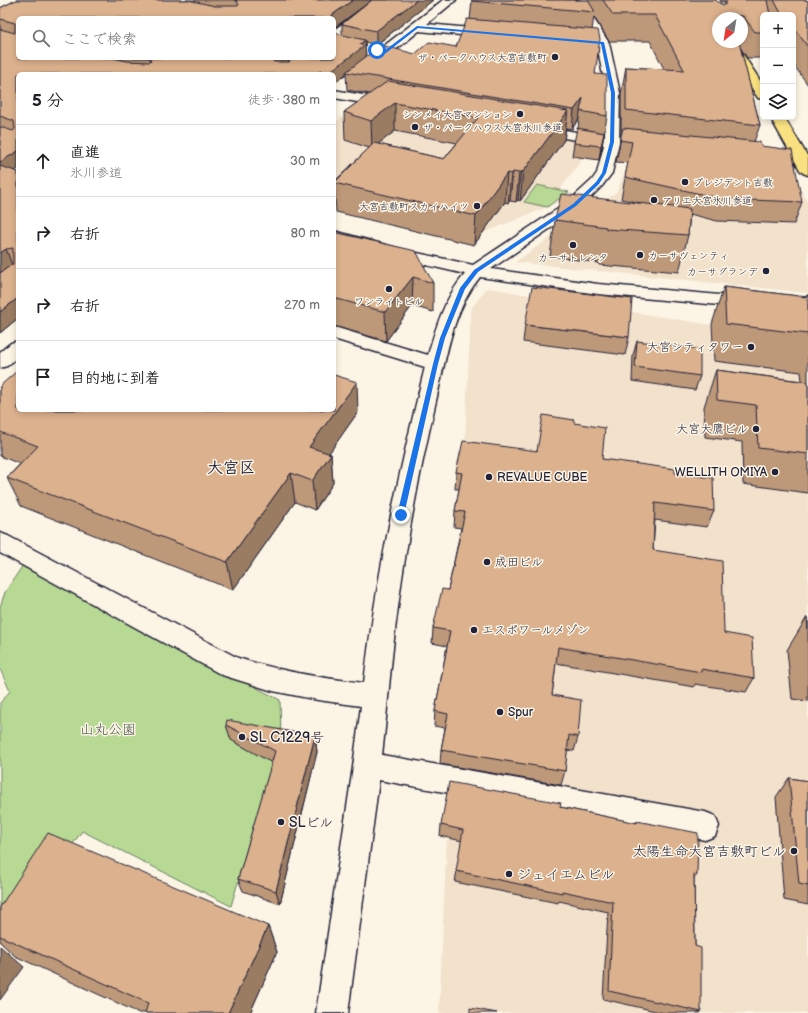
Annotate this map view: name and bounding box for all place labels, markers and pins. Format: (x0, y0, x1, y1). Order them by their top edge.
place label: ザ・パークハウス大宮吉敷町 (418, 52, 547, 64)
marker: ザ・パークハウス大宮吉敷町 (550, 52, 560, 62)
place label: シンメイ大宮マンション (402, 109, 512, 121)
marker: シンメイ大宮マンション (515, 109, 525, 119)
marker: ザ・パークハウス大宮氷川参道 (410, 122, 420, 132)
place label: ザ・パークハウス大宮氷川参道 (423, 122, 562, 134)
marker: プレジデント吉敷 (680, 177, 690, 187)
place label: プレジデント吉敷 (693, 177, 773, 189)
marker: アリエ大宮氷川参道 (649, 195, 659, 205)
place label: アリエ大宮氷川参道 (662, 195, 752, 207)
place label: 大宮吉敷町スカイハイツ (359, 201, 469, 213)
marker: 大宮吉敷町スカイハイツ (472, 201, 482, 211)
marker: カーサトレンタ (568, 240, 578, 250)
marker: カーサヴェンティ (635, 250, 645, 260)
place label: カーサヴェンティ (648, 250, 729, 262)
place label: カーサトレンタ (538, 252, 608, 264)
place label: カーサグランデ (687, 266, 758, 278)
marker: カーサグランデ (761, 266, 771, 276)
marker: ワンライトビル (384, 284, 394, 294)
place label: ワンライトビル (354, 296, 424, 308)
place label: 大宮シティタワー (647, 340, 743, 355)
marker: 大宮シティタワー (746, 342, 756, 352)
place label: 大宮大鷹ビル (676, 422, 748, 437)
marker: 大宮大鷹ビル (751, 424, 761, 434)
place label: WELLITH OMIYA (675, 465, 768, 480)
marker: WELLITH OMIYA (770, 467, 780, 477)
place label: REVALUE CUBE (497, 470, 588, 485)
marker: REVALUE CUBE (484, 472, 494, 482)
place label: 成田ビル (495, 555, 543, 570)
marker: 成田ビル (482, 557, 492, 567)
place label: エスポワールメゾン (482, 623, 589, 638)
marker: エスポワールメゾン (469, 625, 479, 635)
place label: Spur (508, 705, 534, 720)
marker: Spur (495, 707, 505, 717)
place label: SL C1229号 (250, 729, 324, 746)
marker: SL C1229号 (237, 732, 247, 742)
place label: SLビル (289, 814, 333, 831)
marker: SLビル (276, 817, 286, 827)
place label: 太陽生命大宮吉敷町ビル (632, 843, 786, 860)
marker: 太陽生命大宮吉敷町ビル (789, 846, 799, 856)
place label: ジェイエムビル (517, 866, 615, 883)
marker: ジェイエムビル (504, 869, 514, 879)

